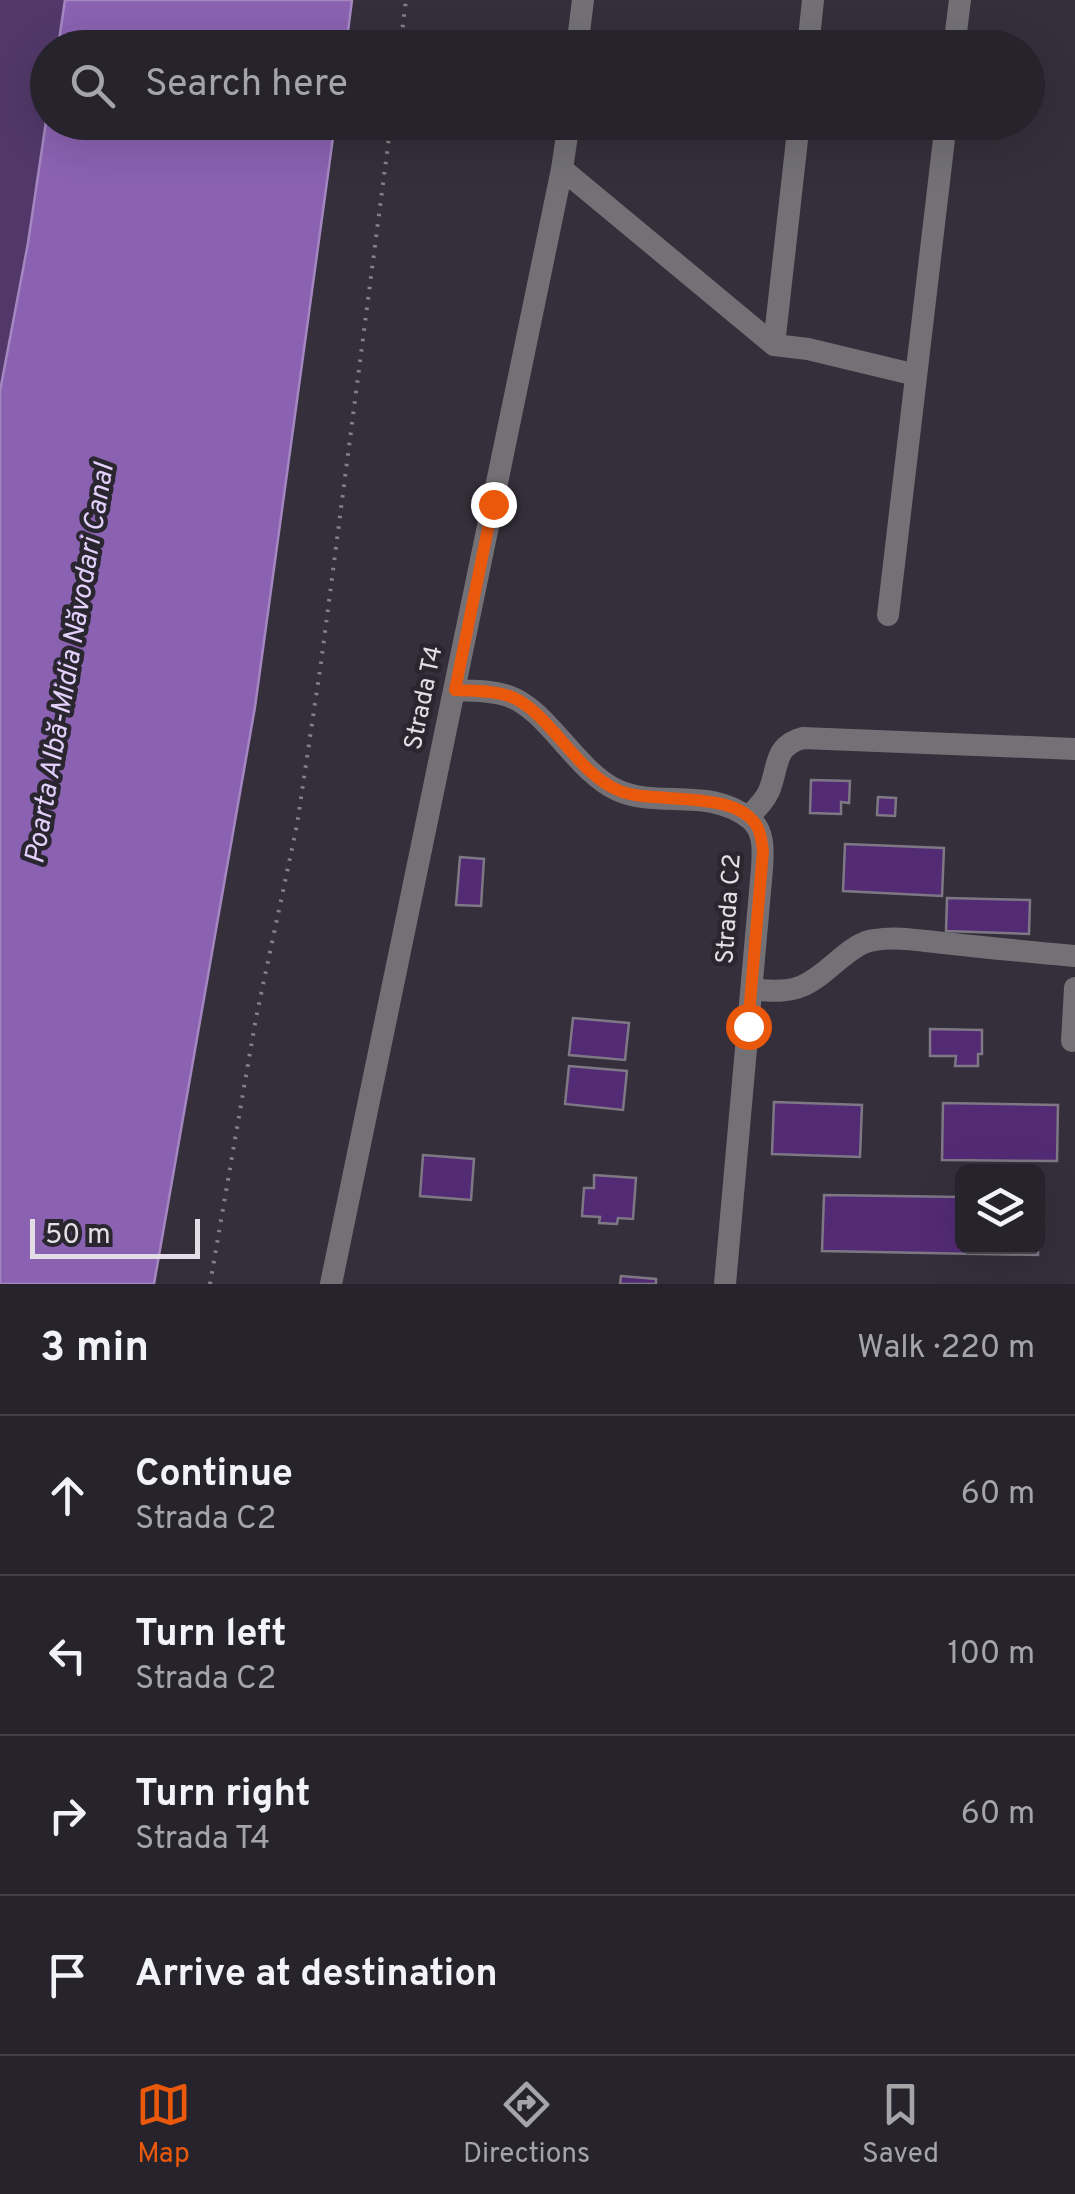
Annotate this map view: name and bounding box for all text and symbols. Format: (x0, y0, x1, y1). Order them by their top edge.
search box (30, 30, 1045, 140)
icon: search (65, 58, 120, 113)
text: Search here (145, 61, 348, 110)
water label: Poarta Albă-Midia Năvodari Canal (18, 459, 124, 867)
route end (471, 482, 517, 528)
street label: Strada T4 (398, 643, 452, 753)
street label: Strada C2 (710, 853, 750, 965)
route start (726, 1004, 772, 1050)
map controls (955, 1164, 1045, 1254)
button: layers (955, 1164, 1045, 1254)
scale bar (30, 1214, 200, 1258)
text: 50 m (45, 1218, 111, 1254)
text: 3 min (40, 1323, 149, 1376)
text: Walk · 220 m (857, 1329, 1035, 1369)
text: Continue (135, 1451, 293, 1500)
icon: ahead (40, 1468, 95, 1523)
text: 60 m (961, 1475, 1035, 1515)
text: Strada C2 (135, 1500, 276, 1540)
text: Turn left (135, 1611, 287, 1660)
icon: left (40, 1628, 95, 1683)
text: 100 m (948, 1635, 1035, 1675)
text: Strada C2 (135, 1660, 276, 1700)
text: Turn right (135, 1771, 310, 1820)
icon: right (40, 1788, 95, 1843)
text: 60 m (961, 1795, 1035, 1835)
text: Strada T4 (135, 1820, 270, 1860)
icon: arrive (40, 1948, 95, 2003)
text: Arrive at destination (135, 1951, 498, 2000)
tab: Map (136, 2077, 191, 2173)
tab: Directions (463, 2077, 590, 2173)
tab: Saved (862, 2077, 939, 2173)

